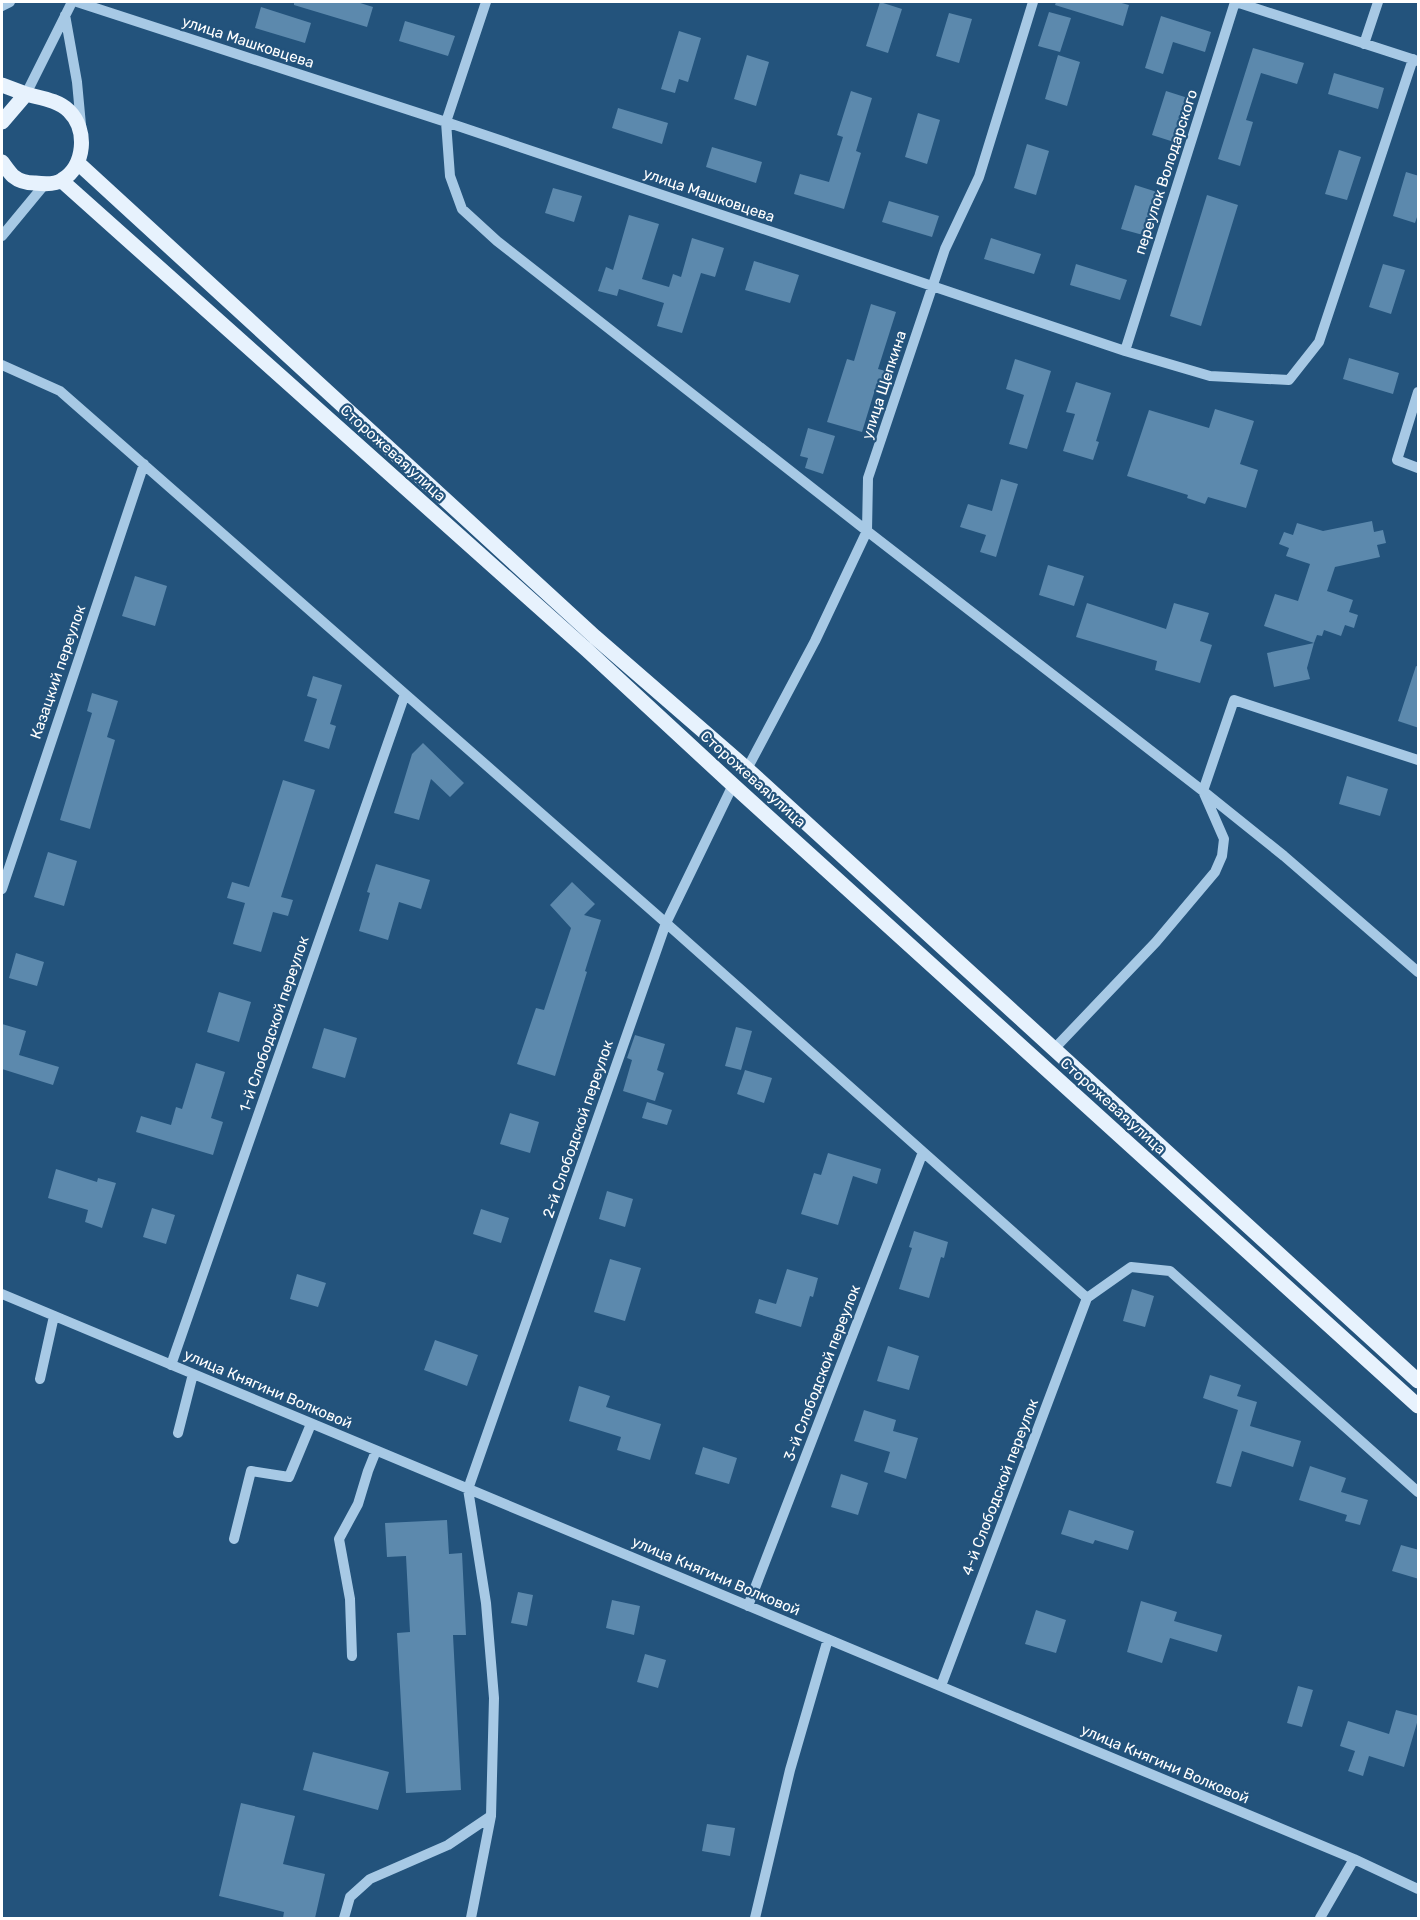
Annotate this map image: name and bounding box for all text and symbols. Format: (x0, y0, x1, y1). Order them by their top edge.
street label: улица Машковцева (180, 12, 316, 72)
street label: переулок Володарского (1131, 87, 1201, 257)
street label: улица Машковцева (641, 164, 777, 226)
street label: улица Щепкина (858, 328, 910, 442)
street label: Сторожевая улица (336, 401, 450, 505)
street label: Казацкий переулок (27, 603, 89, 741)
street label: Сторожевая улица (696, 727, 810, 831)
street label: 1-й Слободской переулок (235, 934, 313, 1114)
street label: 2-й Слободской переулок (539, 1038, 617, 1220)
street label: Сторожевая улица (1056, 1054, 1170, 1158)
street label: 3-й Слободской переулок (780, 1282, 864, 1464)
street label: улица Княгини Волковой (181, 1345, 355, 1433)
street label: 4-й Слободской переулок (958, 1396, 1042, 1578)
street label: улица Княгини Волковой (629, 1532, 803, 1620)
street label: улица Княгини Волковой (1078, 1720, 1252, 1808)

